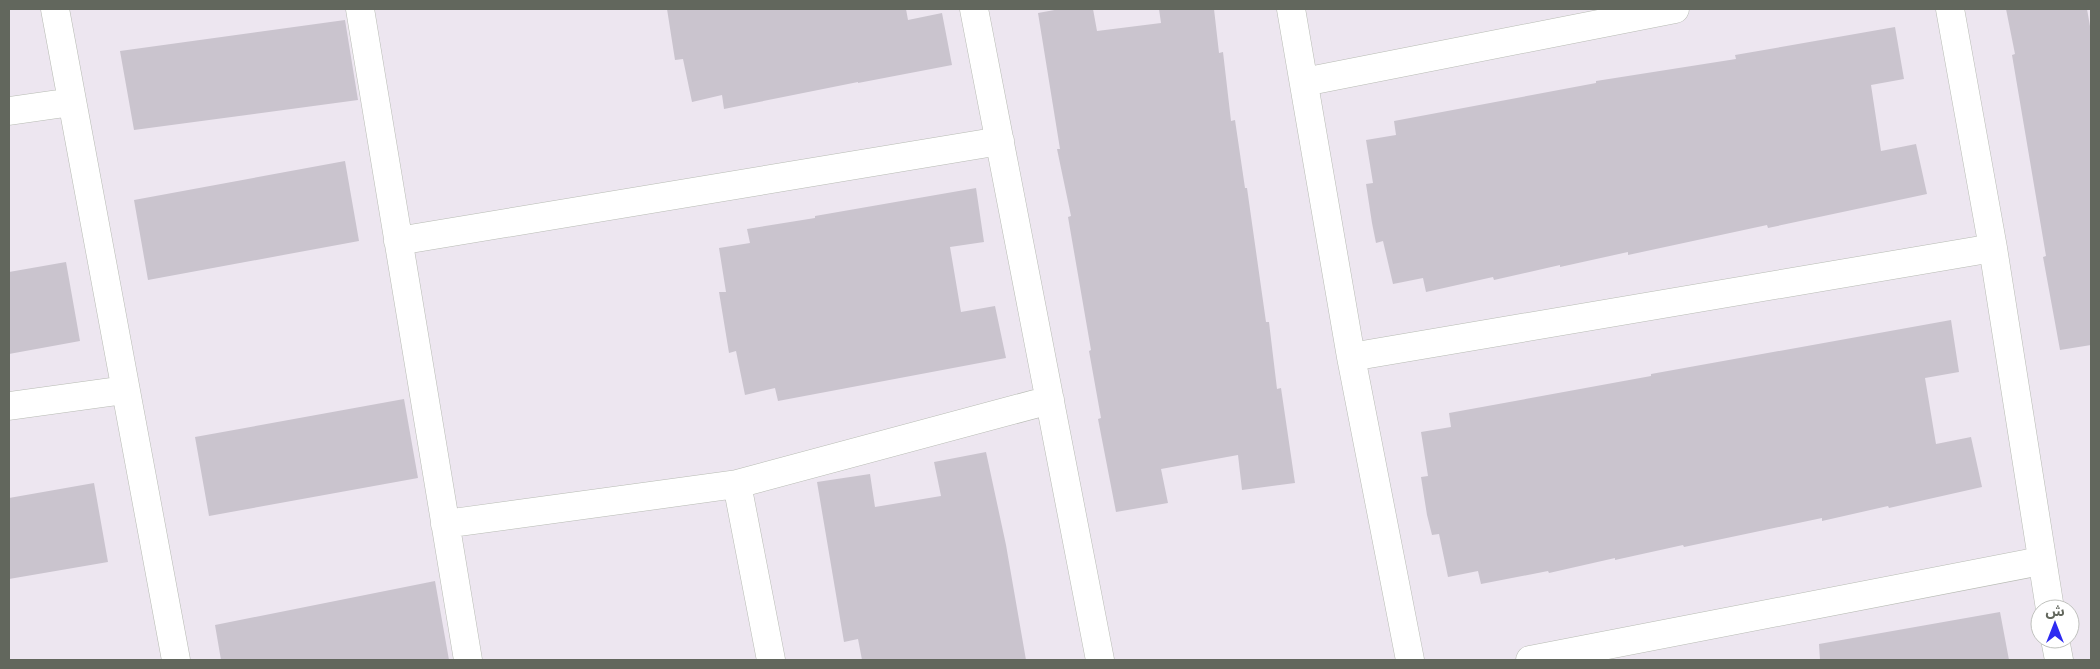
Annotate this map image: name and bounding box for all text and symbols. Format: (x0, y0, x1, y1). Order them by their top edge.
north arrow (2030, 599, 2080, 649)
text: ش (2045, 602, 2065, 619)

